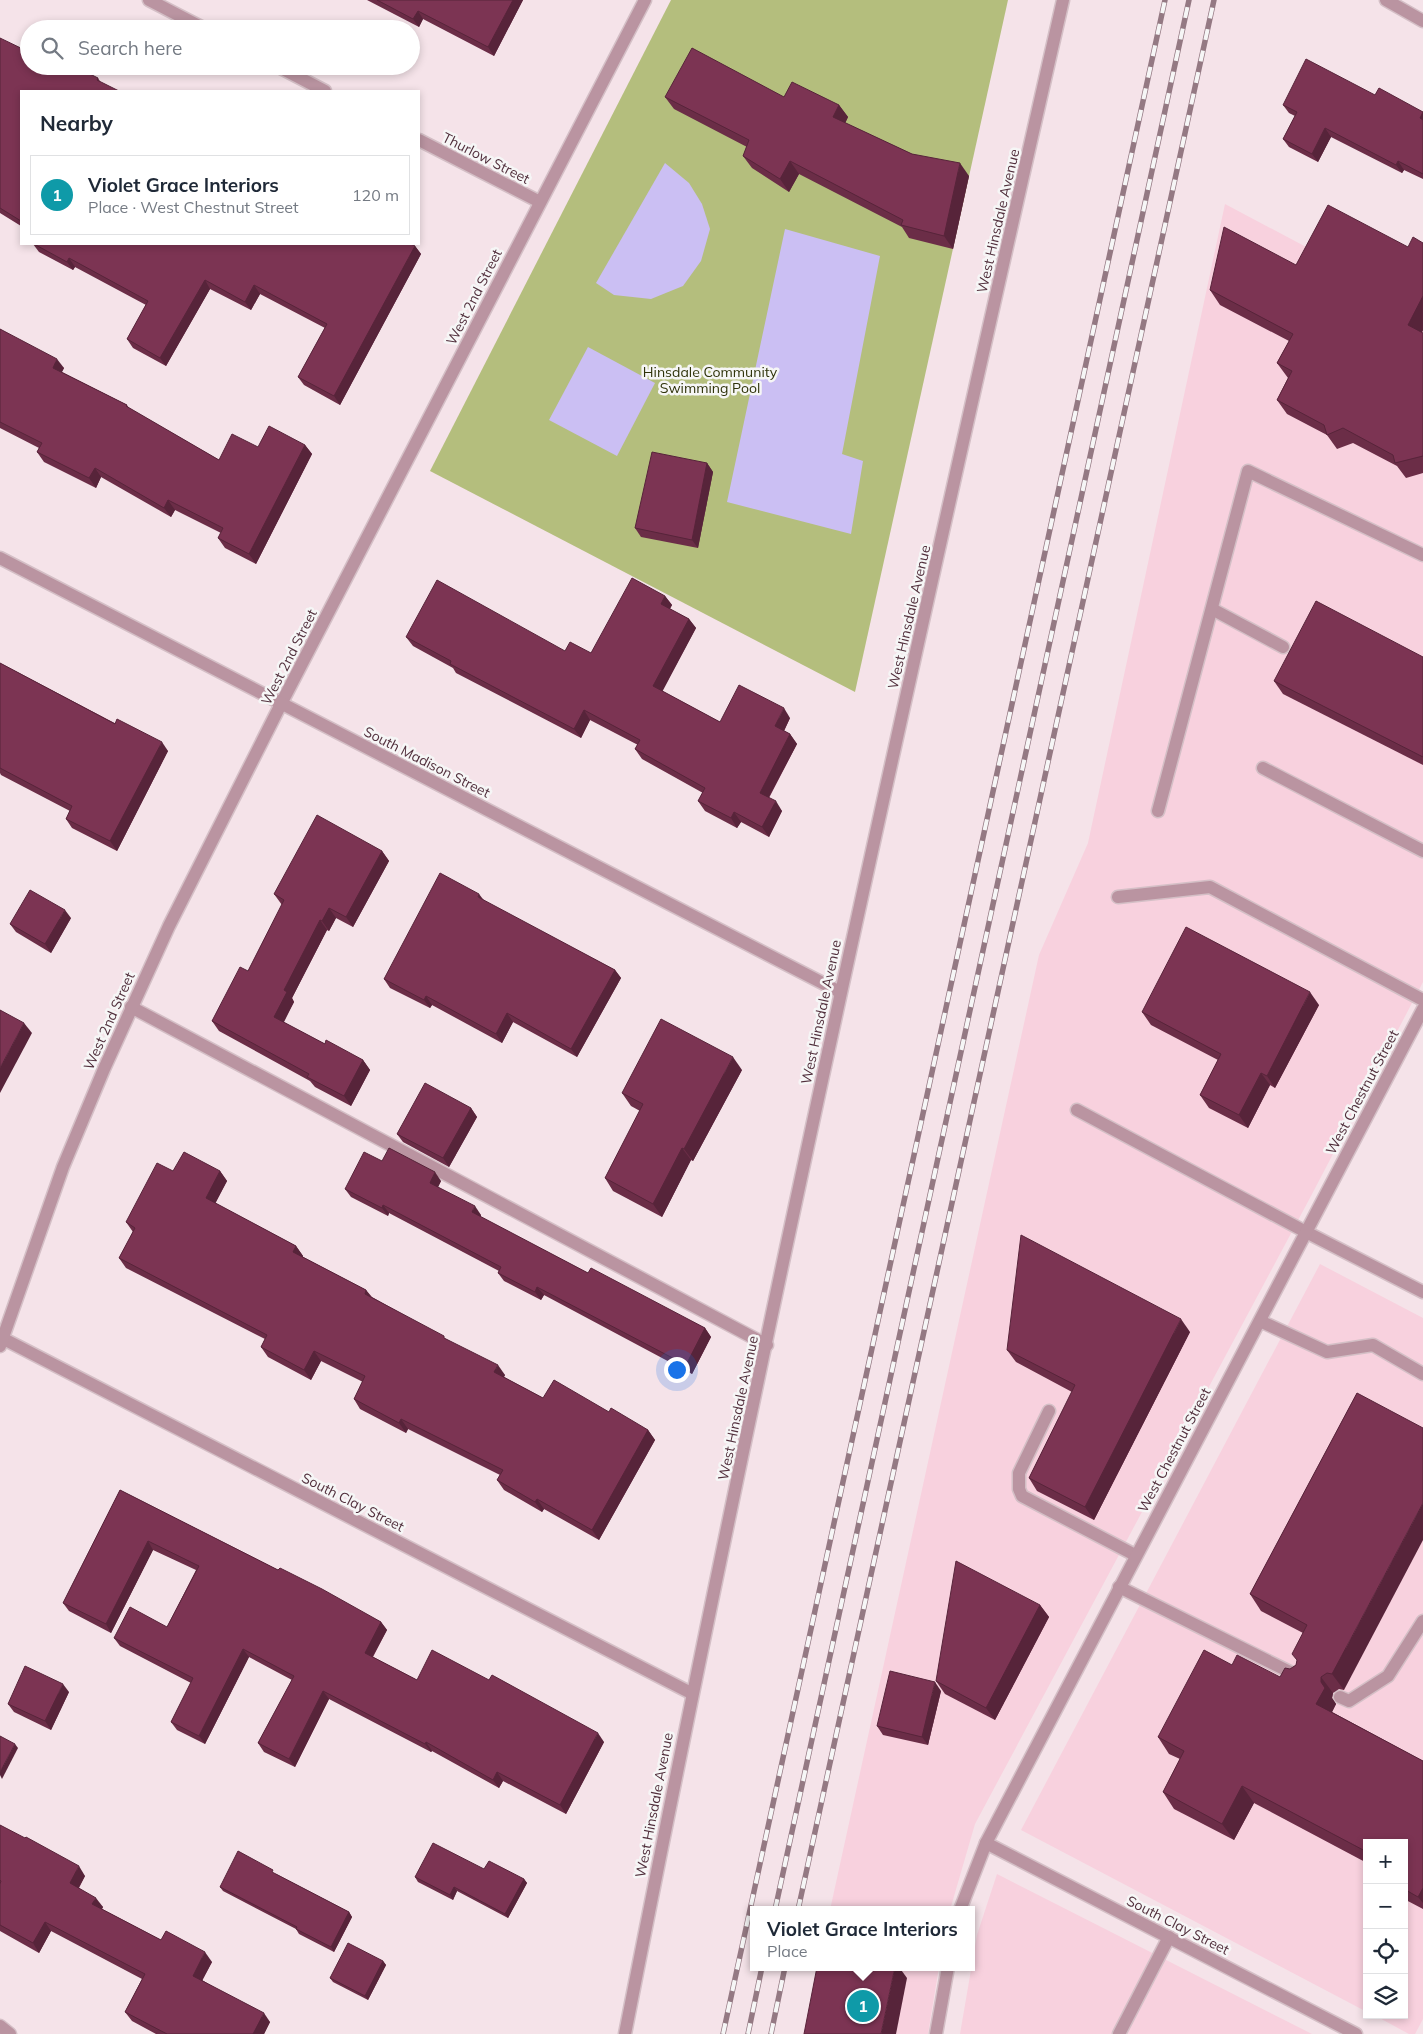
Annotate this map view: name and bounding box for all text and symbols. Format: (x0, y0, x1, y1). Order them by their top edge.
search box (20, 20, 420, 75)
icon: search (38, 34, 66, 62)
text: Search here (78, 36, 182, 60)
text: Nearby (40, 110, 113, 136)
street label: Thurlow Street (439, 128, 533, 188)
street label: West Hinsdale Avenue (973, 147, 1023, 295)
text: Violet Grace Interiors (88, 173, 279, 197)
text: 1 (52, 185, 62, 205)
text: 120 m (352, 185, 399, 205)
text: Place · West Chestnut Street (88, 197, 299, 217)
street label: West 2nd Street (442, 246, 506, 348)
park label: Hinsdale Community Swimming Pool (643, 363, 778, 397)
street label: West Hinsdale Avenue (884, 543, 934, 691)
street label: West 2nd Street (257, 606, 321, 708)
street label: South Madison Street (361, 722, 493, 802)
street label: West Hinsdale Avenue (797, 938, 845, 1086)
street label: West 2nd Street (79, 969, 139, 1073)
street label: West Chestnut Street (1322, 1027, 1403, 1157)
street label: West Hinsdale Avenue (714, 1334, 762, 1482)
your location (664, 1357, 690, 1383)
street label: West Chestnut Street (1134, 1385, 1215, 1515)
street label: South Clay Street (299, 1468, 407, 1536)
street label: West Hinsdale Avenue (631, 1731, 677, 1879)
map controls (1363, 1839, 1408, 2019)
button: + (1363, 1839, 1408, 1884)
button: − (1363, 1884, 1408, 1929)
street label: South Clay Street (1124, 1891, 1232, 1959)
popup (750, 1906, 975, 1971)
text: Violet Grace Interiors (767, 1917, 958, 1941)
button: locate (1363, 1929, 1408, 1974)
text: Place (767, 1941, 807, 1961)
button: layers (1363, 1974, 1408, 2019)
pin: 1 (847, 1987, 879, 2025)

